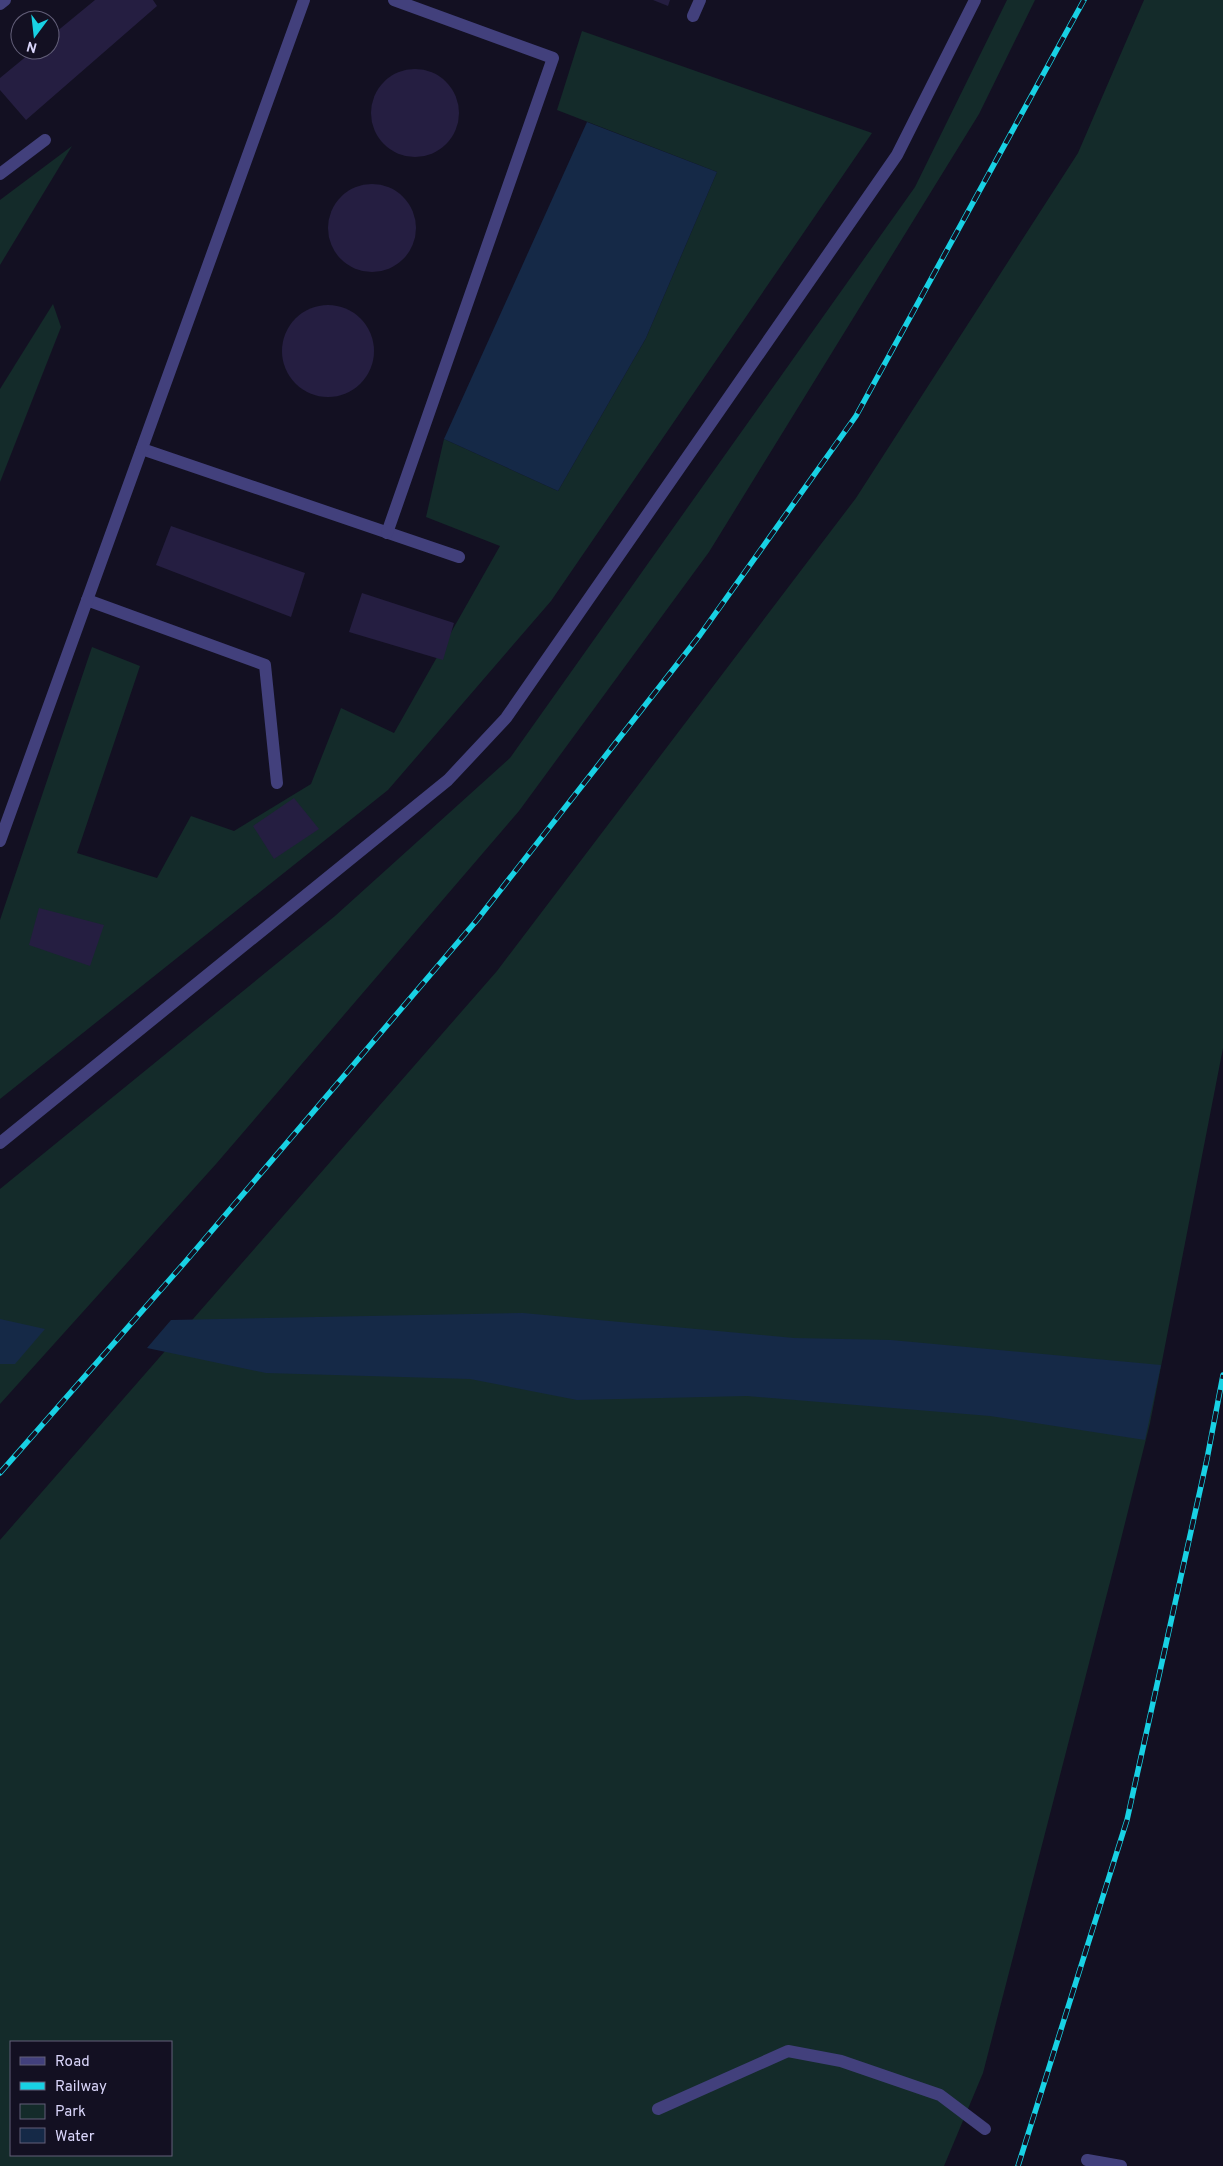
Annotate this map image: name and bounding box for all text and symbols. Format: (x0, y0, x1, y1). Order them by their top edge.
north arrow (10, 10, 60, 60)
text: N (25, 37, 39, 56)
legend (10, 2041, 172, 2156)
text: Road (55, 2053, 90, 2072)
text: Railway (55, 2078, 107, 2097)
text: Park (55, 2103, 86, 2122)
text: Water (55, 2128, 95, 2147)

